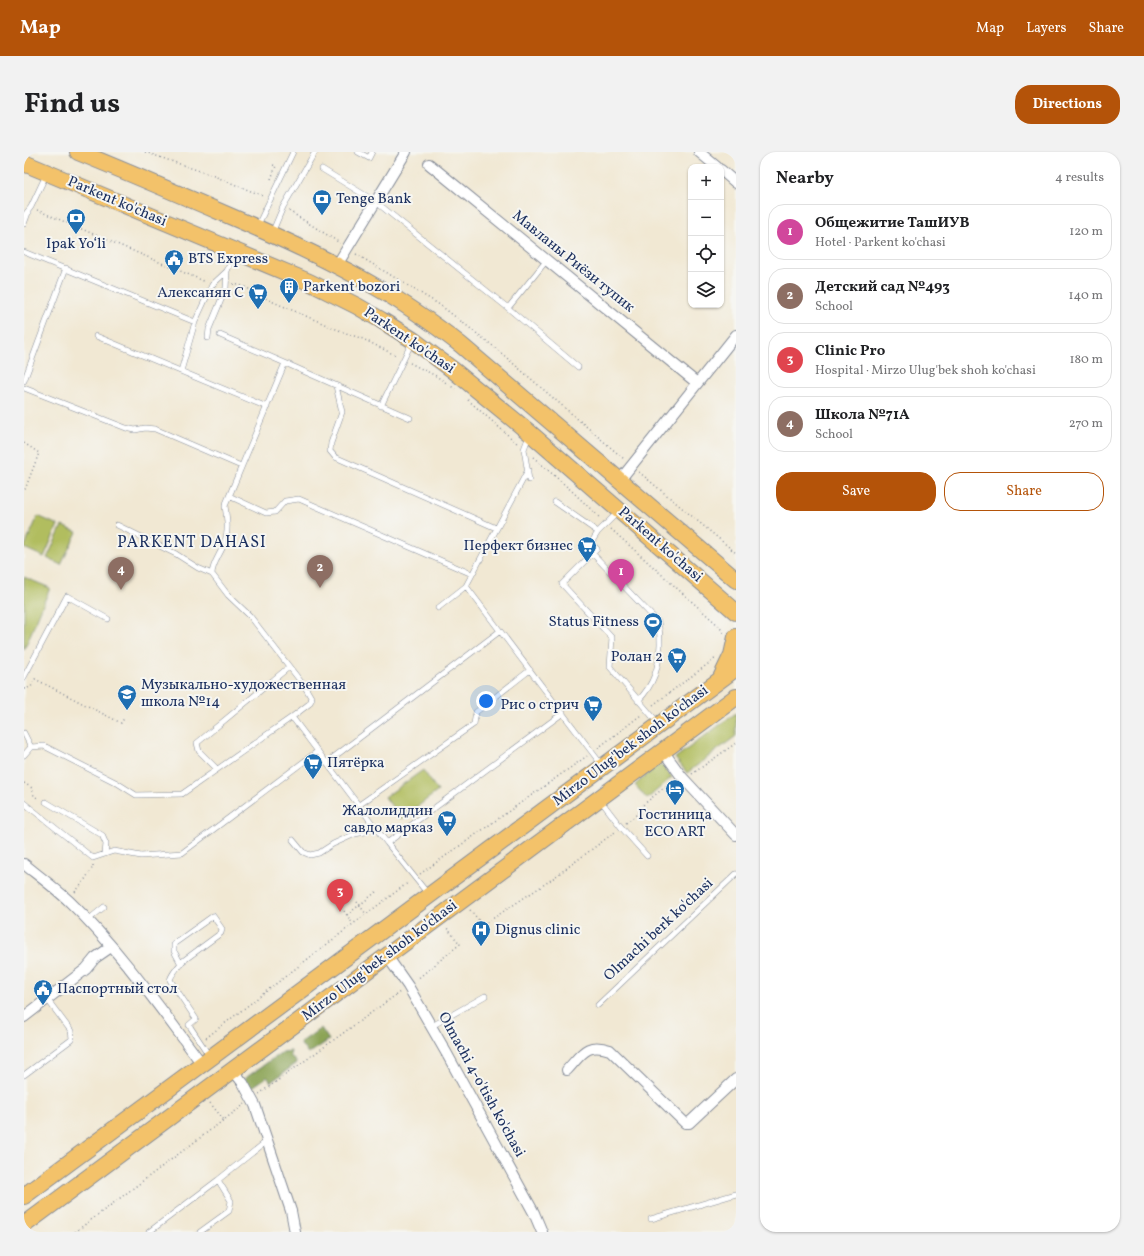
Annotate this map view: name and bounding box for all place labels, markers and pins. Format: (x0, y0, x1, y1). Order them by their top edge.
bank icon: Tenge Bank (311, 188, 333, 216)
place label: Tenge Bank (336, 189, 412, 210)
bank icon: Ipak Yoʻli (65, 207, 87, 235)
place label: Ipak Yoʻli (46, 234, 106, 255)
public building icon: BTS Express (163, 248, 185, 276)
place label: BTS Express (188, 249, 268, 270)
building icon: Parkent bozori (278, 276, 300, 304)
place label: Parkent bozori (303, 277, 400, 298)
supermarket icon: Алексанян С (247, 282, 269, 310)
place label: Алексанян С (157, 283, 244, 304)
supermarket icon: Перфект бизнес (576, 535, 598, 563)
place label: Перфект бизнес (464, 536, 573, 557)
pin: 2 (307, 555, 333, 588)
pin: 4 (108, 557, 134, 590)
pin: 1 (608, 559, 634, 592)
sports icon: Status Fitness (642, 611, 664, 639)
place label: Status Fitness (548, 612, 639, 633)
supermarket icon: Ролан 2 (666, 646, 688, 674)
place label: Ролан 2 (611, 647, 663, 668)
place label: Музыкально-художественная школа №14 (141, 675, 346, 713)
school or university icon: Музыкально-художественная школа №14 (116, 683, 138, 711)
supermarket icon: Рис о стрич (582, 694, 604, 722)
place label: Рис о стрич (500, 695, 579, 716)
supermarket icon: Пятёрка (302, 752, 324, 780)
place label: Пятёрка (327, 753, 385, 774)
hotel icon: Гостиница ECO ART (664, 778, 686, 806)
place label: Жалолиддин савдо марказ (342, 801, 433, 839)
place label: Гостиница ECO ART (638, 805, 712, 843)
supermarket icon: Жалолиддин савдо марказ (436, 809, 458, 837)
pin: 3 (327, 879, 353, 912)
hospital icon: Dignus clinic (470, 919, 492, 947)
place label: Dignus clinic (495, 920, 581, 941)
public building icon: Паспортный стол (32, 978, 54, 1006)
place label: Паспортный стол (57, 979, 177, 1000)

